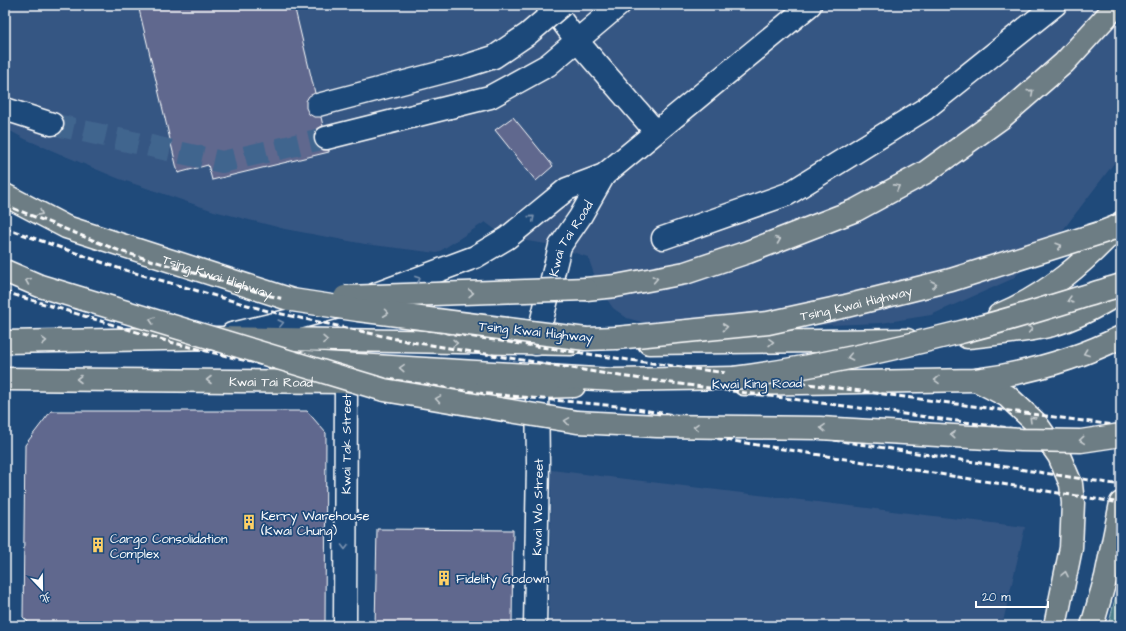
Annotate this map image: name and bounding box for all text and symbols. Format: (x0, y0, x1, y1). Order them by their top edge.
one-way arrow (1026, 90, 1033, 97)
one-way arrow (893, 185, 900, 192)
street label: Kwai Tai Road (545, 197, 598, 278)
one-way arrow (35, 208, 43, 216)
one-way arrow (527, 215, 534, 222)
one-way arrow (775, 237, 782, 245)
one-way arrow (1055, 243, 1062, 251)
street label: Tsing Kwai Highway (160, 251, 274, 304)
one-way arrow (415, 275, 422, 283)
one-way arrow (651, 275, 658, 284)
one-way arrow (25, 278, 33, 286)
one-way arrow (931, 281, 937, 289)
street label: Tsing Kwai Highway (799, 282, 914, 326)
one-way arrow (468, 289, 474, 298)
one-way arrow (1067, 295, 1074, 304)
one-way arrow (383, 309, 389, 318)
one-way arrow (149, 316, 156, 325)
street label: Tsing Kwai Highway (478, 317, 594, 348)
one-way arrow (278, 319, 284, 327)
one-way arrow (722, 323, 728, 332)
one-way arrow (1026, 325, 1033, 334)
one-way arrow (322, 336, 328, 344)
one-way arrow (41, 337, 47, 345)
one-way arrow (768, 338, 774, 346)
one-way arrow (452, 339, 458, 347)
one-way arrow (1082, 349, 1089, 357)
one-way arrow (846, 353, 853, 361)
one-way arrow (399, 364, 405, 373)
street label: Kwai Tai Road (229, 373, 313, 392)
street label: Kwai King Road (712, 374, 803, 395)
one-way arrow (76, 375, 82, 383)
one-way arrow (206, 376, 212, 385)
one-way arrow (934, 376, 940, 385)
street label: Kwai Tak Street (338, 393, 356, 494)
one-way arrow (435, 396, 441, 404)
one-way arrow (563, 417, 570, 426)
one-way arrow (1029, 417, 1037, 424)
one-way arrow (693, 423, 699, 431)
one-way arrow (820, 424, 826, 432)
one-way arrow (950, 431, 956, 440)
one-way arrow (1079, 436, 1085, 445)
street label: Kwai Wo Street (528, 458, 548, 556)
place label: Kerry Warehouse (Kwai Chung) (261, 507, 370, 541)
building icon: Kerry Warehouse (Kwai Chung) (240, 513, 258, 531)
place label: Cargo Consolidation Complex (110, 530, 228, 563)
building icon: Cargo Consolidation Complex (89, 536, 107, 554)
one-way arrow (341, 544, 349, 550)
north arrow (22, 569, 62, 609)
building icon: Fidelity Godown (435, 569, 453, 587)
place label: Fidelity Godown (456, 570, 550, 589)
one-way arrow (1061, 571, 1069, 577)
scale bar (976, 583, 1048, 609)
text: 北 (38, 589, 53, 607)
text: 20 m (982, 589, 1011, 606)

